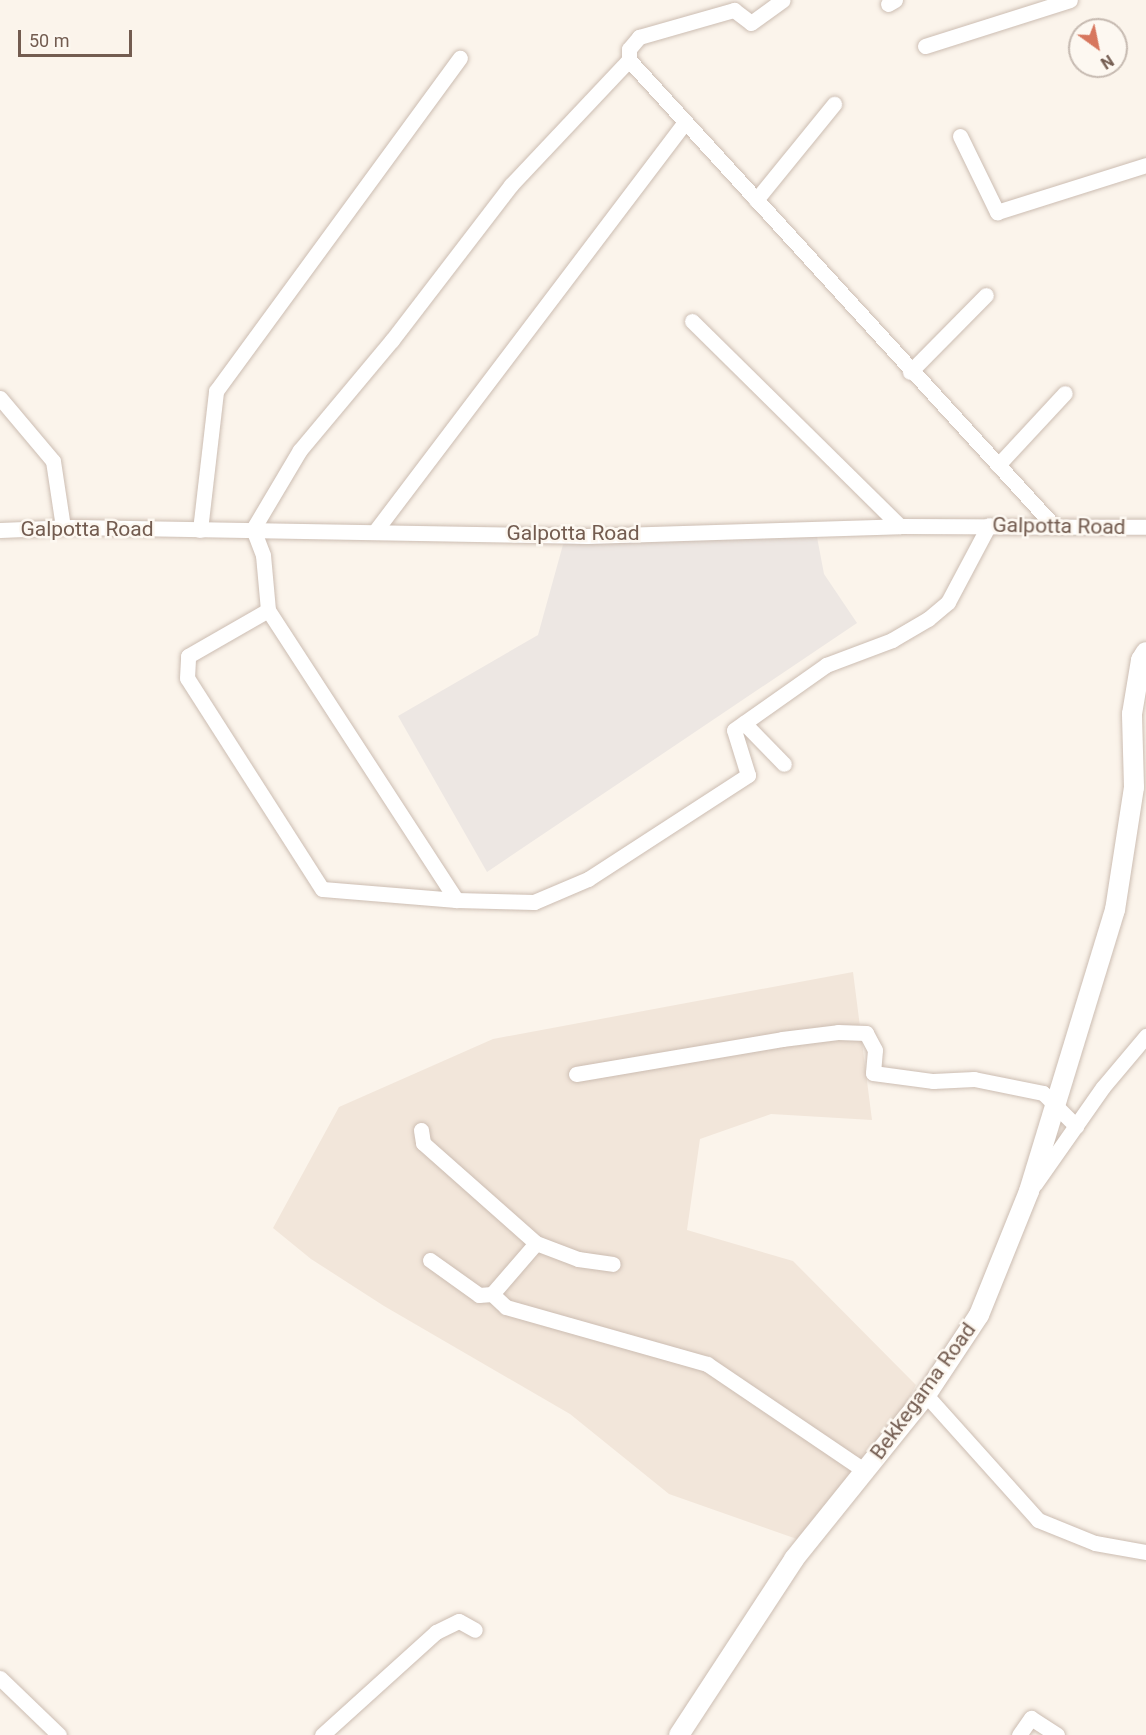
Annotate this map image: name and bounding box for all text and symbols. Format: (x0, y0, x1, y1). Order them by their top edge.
scale bar (21, 18, 135, 56)
north arrow (1068, 18, 1128, 78)
text: 50 m (29, 30, 69, 51)
text: N (1097, 51, 1117, 73)
street label: Galpotta Road (992, 512, 1126, 540)
street label: Galpotta Road (20, 516, 154, 542)
street label: Galpotta Road (506, 520, 640, 546)
street label: Bekkegama Road (865, 1318, 981, 1464)

